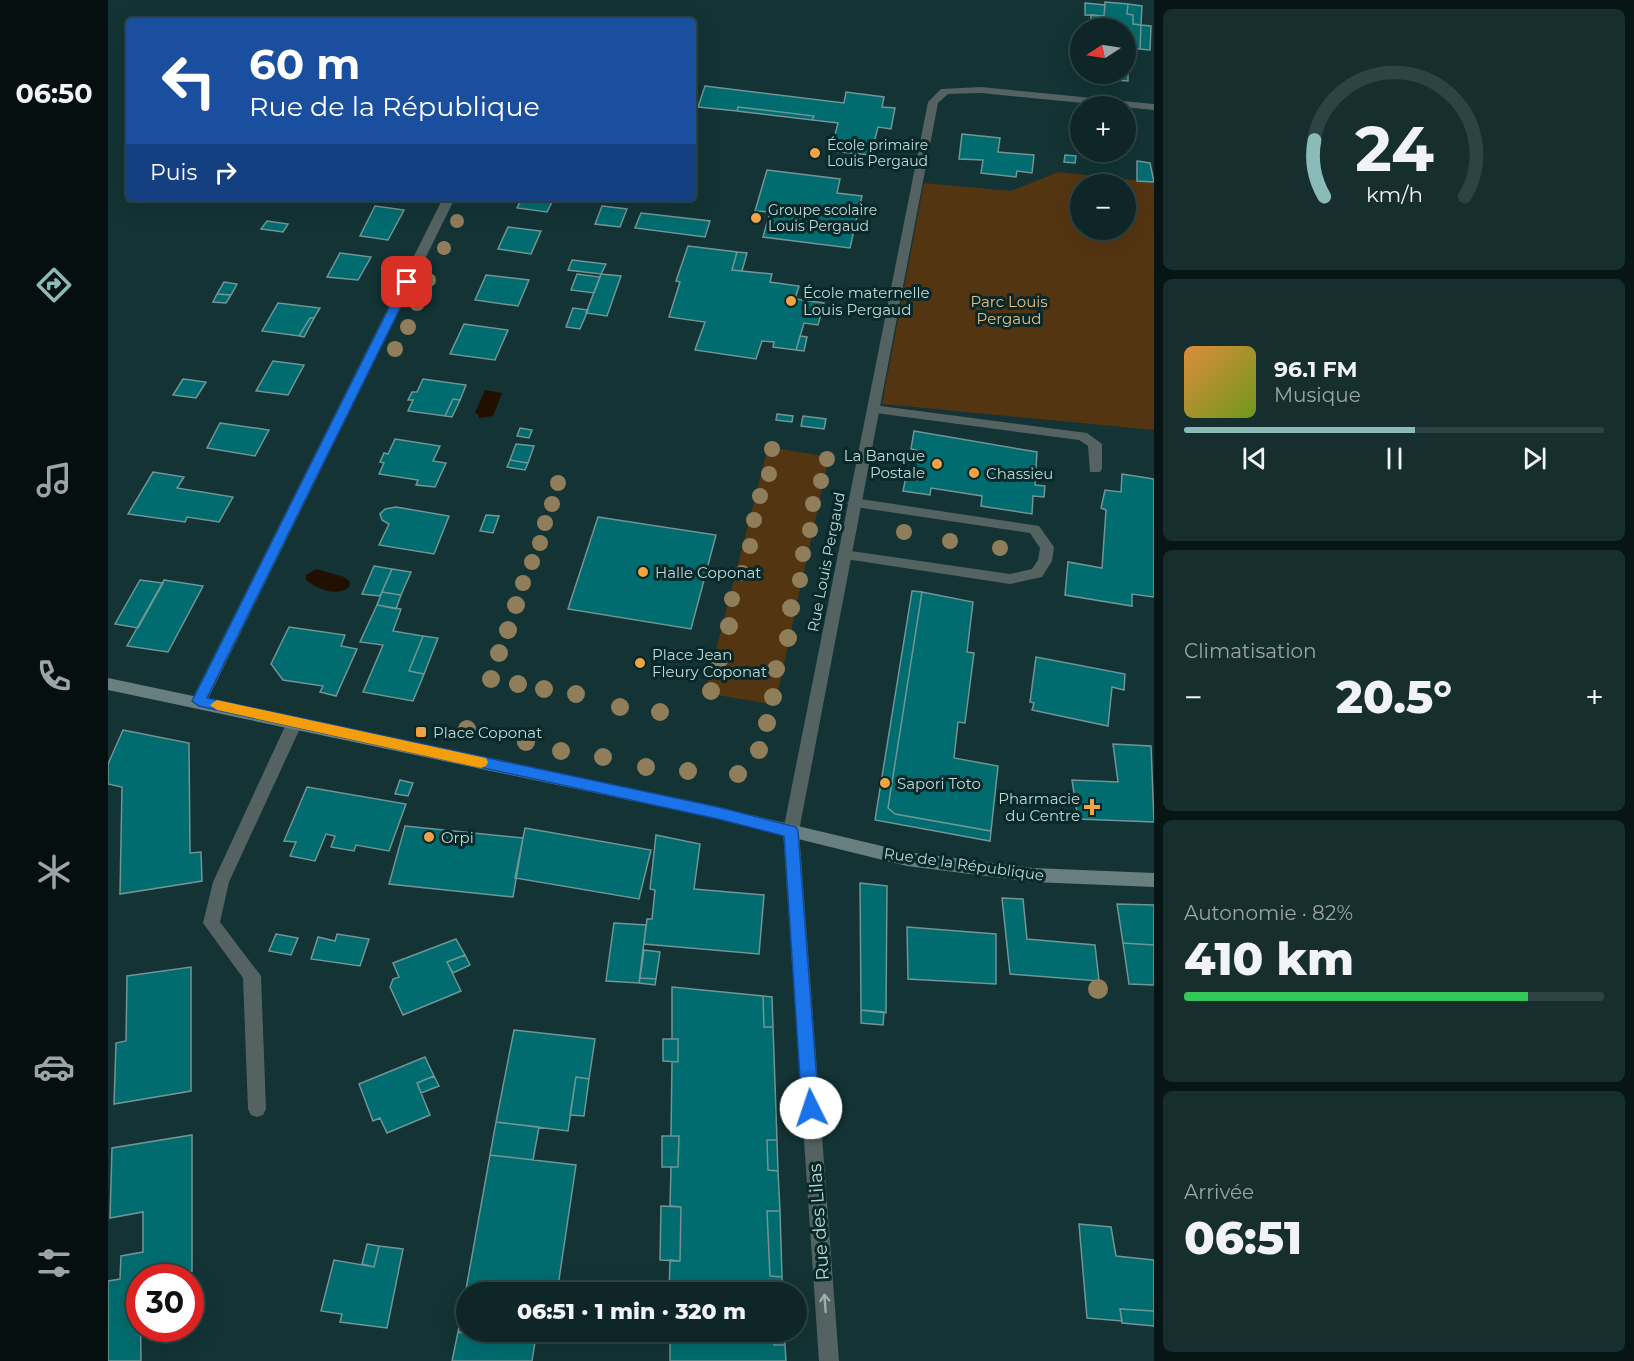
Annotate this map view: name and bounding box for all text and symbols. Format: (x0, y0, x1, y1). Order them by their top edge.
north arrow (1070, 18, 1136, 84)
map controls (1070, 18, 1136, 240)
text: 60 m (249, 38, 360, 90)
icon: left (150, 42, 228, 120)
text: 06:50 (15, 77, 93, 110)
text: Rue de la République (249, 90, 540, 123)
button: + (1070, 96, 1136, 162)
text: 24 (1354, 111, 1434, 187)
place label: École primaire Louis Pergaud (827, 136, 928, 170)
marker: École primaire Louis Pergaud (808, 146, 822, 160)
icon: right (209, 156, 242, 189)
text: Puis (150, 159, 197, 186)
button: − (1070, 174, 1136, 240)
text: km/h (1365, 181, 1423, 207)
place label: Groupe scolaire Louis Pergaud (768, 201, 877, 235)
marker: Groupe scolaire Louis Pergaud (749, 211, 763, 225)
pin (381, 256, 432, 307)
icon: directions (33, 264, 75, 306)
icon: arrive (390, 265, 423, 298)
place label: École maternelle Louis Pergaud (803, 283, 930, 319)
park label: Parc Louis Pergaud (970, 292, 1048, 328)
marker: École maternelle Louis Pergaud (784, 294, 798, 308)
text: 96.1 FM (1274, 356, 1358, 383)
text: Musique (1274, 383, 1361, 407)
icon: previous (1238, 442, 1271, 475)
icon: pause (1378, 442, 1411, 475)
icon: next (1518, 442, 1551, 475)
place label: La Banque Postale (844, 446, 925, 482)
marker: La Banque Postale (930, 457, 944, 471)
icon: music (33, 459, 75, 501)
place label: Chassieu (986, 464, 1053, 483)
marker: Chassieu (967, 466, 981, 480)
street label: Rue Louis Pergaud (803, 490, 849, 634)
place label: Halle Coponat (655, 563, 761, 582)
marker: Halle Coponat (636, 565, 650, 579)
text: Climatisation (1184, 639, 1317, 663)
place label: Place Jean Fleury Coponat (652, 645, 767, 681)
icon: phone (33, 655, 75, 697)
marker: Place Jean Fleury Coponat (633, 656, 647, 670)
text: 20.5° (1336, 669, 1452, 724)
text: − (1184, 677, 1203, 717)
text: + (1585, 677, 1604, 717)
place label: Place Coponat (433, 723, 542, 742)
marker: Place Coponat (414, 725, 428, 739)
place label: Sapori Toto (897, 774, 981, 793)
marker: Sapori Toto (878, 776, 892, 790)
place label: Pharmacie du Centre (998, 789, 1080, 825)
marker: Pharmacie du Centre (1085, 800, 1099, 814)
place label: Orpi (441, 828, 474, 847)
marker: Orpi (422, 830, 436, 844)
street label: Rue de la République (883, 843, 1045, 885)
icon: climate (33, 851, 75, 893)
text: Autonomie · 82% (1184, 901, 1353, 925)
text: 410 km (1184, 931, 1354, 986)
icon: car (33, 1046, 75, 1088)
position arrow (779, 1076, 843, 1140)
street label: Rue des Lilas (804, 1163, 834, 1281)
text: Arrivée (1184, 1180, 1254, 1204)
text: 06:51 (1184, 1210, 1302, 1265)
icon: filters (33, 1242, 75, 1284)
speed limit sign: 30 (126, 1264, 204, 1342)
one-way arrow (819, 1293, 830, 1313)
text: 06:51 · 1 min · 320 m (517, 1298, 746, 1325)

